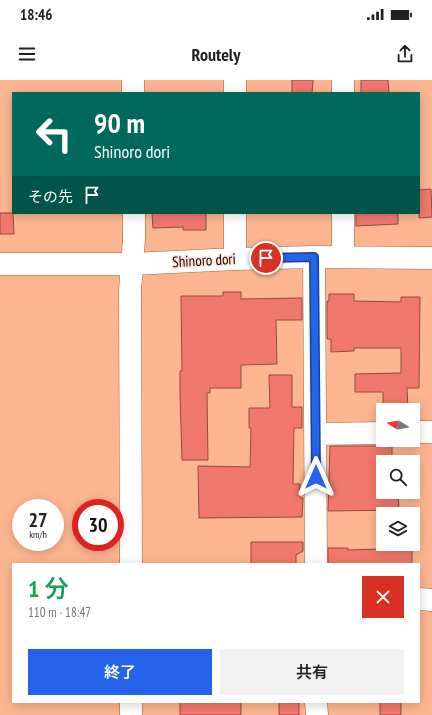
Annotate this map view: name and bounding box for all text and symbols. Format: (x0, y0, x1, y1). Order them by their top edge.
text: 18:46 (20, 5, 52, 24)
icon: menu (16, 43, 38, 65)
text: Routely (192, 43, 240, 66)
icon: share (394, 43, 416, 65)
text: 90 m (94, 104, 145, 141)
icon: left (28, 108, 80, 160)
text: Shinoro dori (94, 140, 170, 163)
icon: arrive (81, 184, 103, 206)
text: その先 (28, 187, 73, 206)
pin (249, 241, 283, 275)
icon: arrive (255, 247, 277, 269)
street label: Shinoro dori (172, 249, 236, 271)
north arrow (376, 403, 420, 447)
map controls (376, 403, 420, 551)
button: search (376, 455, 420, 499)
position arrow (295, 456, 337, 498)
speed limit sign: 30 (72, 499, 124, 551)
text: 27 (28, 507, 48, 533)
button: layers (376, 507, 420, 551)
text: km/h (29, 528, 47, 541)
text: 1 分 (28, 573, 68, 604)
button: close (362, 576, 404, 618)
text: 110 m · 18:47 (28, 604, 91, 621)
button: 終了 (28, 649, 212, 695)
button: 共有 (220, 649, 404, 695)

